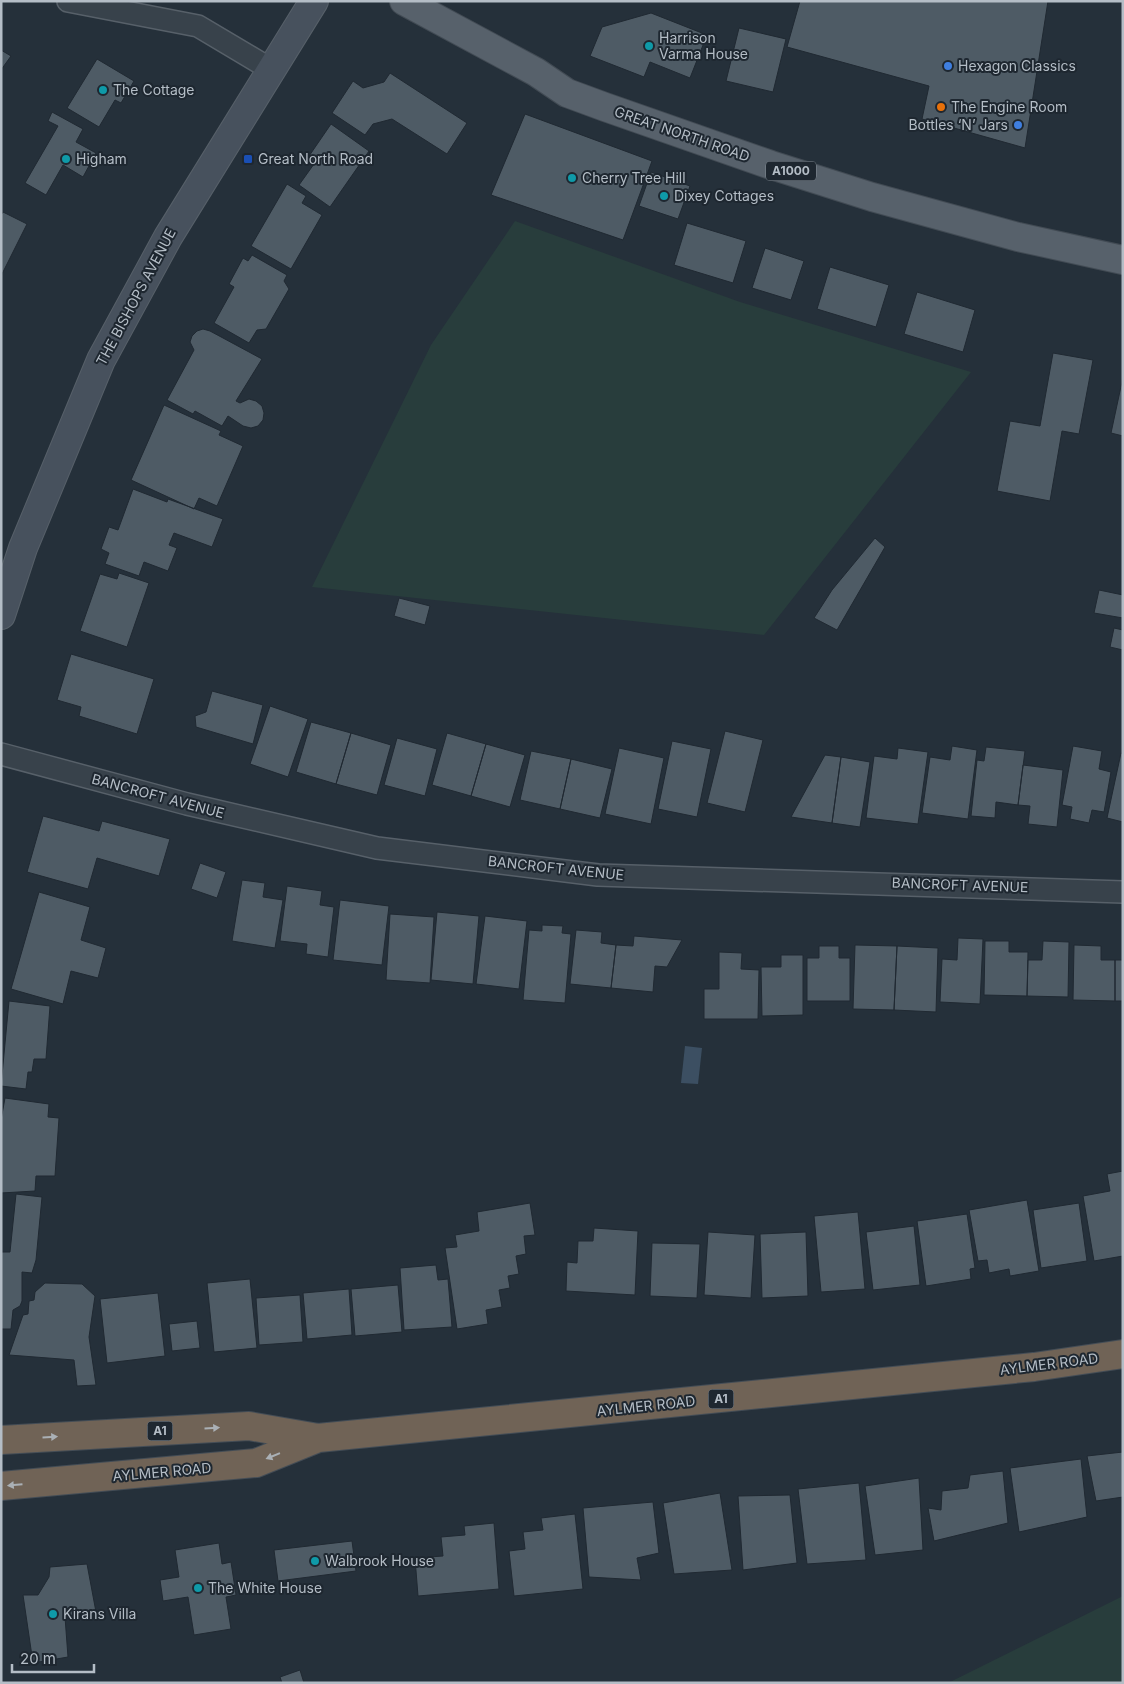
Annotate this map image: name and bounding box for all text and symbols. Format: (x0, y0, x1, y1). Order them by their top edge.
place label: Harrison Varma House (659, 29, 748, 62)
marker: Harrison Varma House (643, 40, 655, 52)
place label: Hexagon Classics (958, 57, 1076, 74)
marker: Hexagon Classics (942, 60, 954, 72)
place label: The Cottage (113, 81, 195, 98)
marker: The Cottage (97, 84, 109, 96)
place label: The Engine Room (951, 98, 1067, 115)
marker: The Engine Room (935, 101, 947, 113)
street label: GREAT NORTH ROAD (612, 102, 752, 165)
place label: Bottles ‘N’ Jars (908, 116, 1008, 133)
marker: Bottles ‘N’ Jars (1012, 119, 1024, 131)
place label: Higham (76, 150, 127, 167)
place label: Great North Road (258, 150, 373, 167)
marker: Higham (60, 153, 72, 165)
marker: Great North Road (242, 153, 254, 165)
road number: A1000 (766, 162, 816, 180)
place label: Cherry Tree Hill (582, 169, 686, 186)
marker: Cherry Tree Hill (566, 172, 578, 184)
place label: Dixey Cottages (674, 187, 774, 204)
marker: Dixey Cottages (658, 190, 670, 202)
street label: THE BISHOPS AVENUE (92, 225, 179, 368)
street label: BANCROFT AVENUE (90, 770, 226, 821)
street label: BANCROFT AVENUE (487, 852, 625, 883)
street label: BANCROFT AVENUE (891, 874, 1029, 895)
street label: AYLMER ROAD (999, 1349, 1099, 1378)
road number: A1 (708, 1390, 734, 1408)
street label: AYLMER ROAD (596, 1392, 696, 1419)
road number: A1 (148, 1422, 172, 1440)
one-way arrow (204, 1424, 220, 1432)
one-way arrow (42, 1433, 58, 1441)
one-way arrow (265, 1453, 280, 1460)
street label: AYLMER ROAD (112, 1459, 212, 1484)
one-way arrow (7, 1481, 23, 1489)
place label: Walbrook House (325, 1552, 434, 1569)
marker: Walbrook House (309, 1555, 321, 1567)
place label: The White House (208, 1579, 322, 1596)
marker: The White House (192, 1582, 204, 1594)
place label: Kirans Villa (63, 1605, 136, 1622)
marker: Kirans Villa (47, 1608, 59, 1620)
scale bar (12, 1642, 95, 1674)
text: 20 m (20, 1649, 56, 1668)

